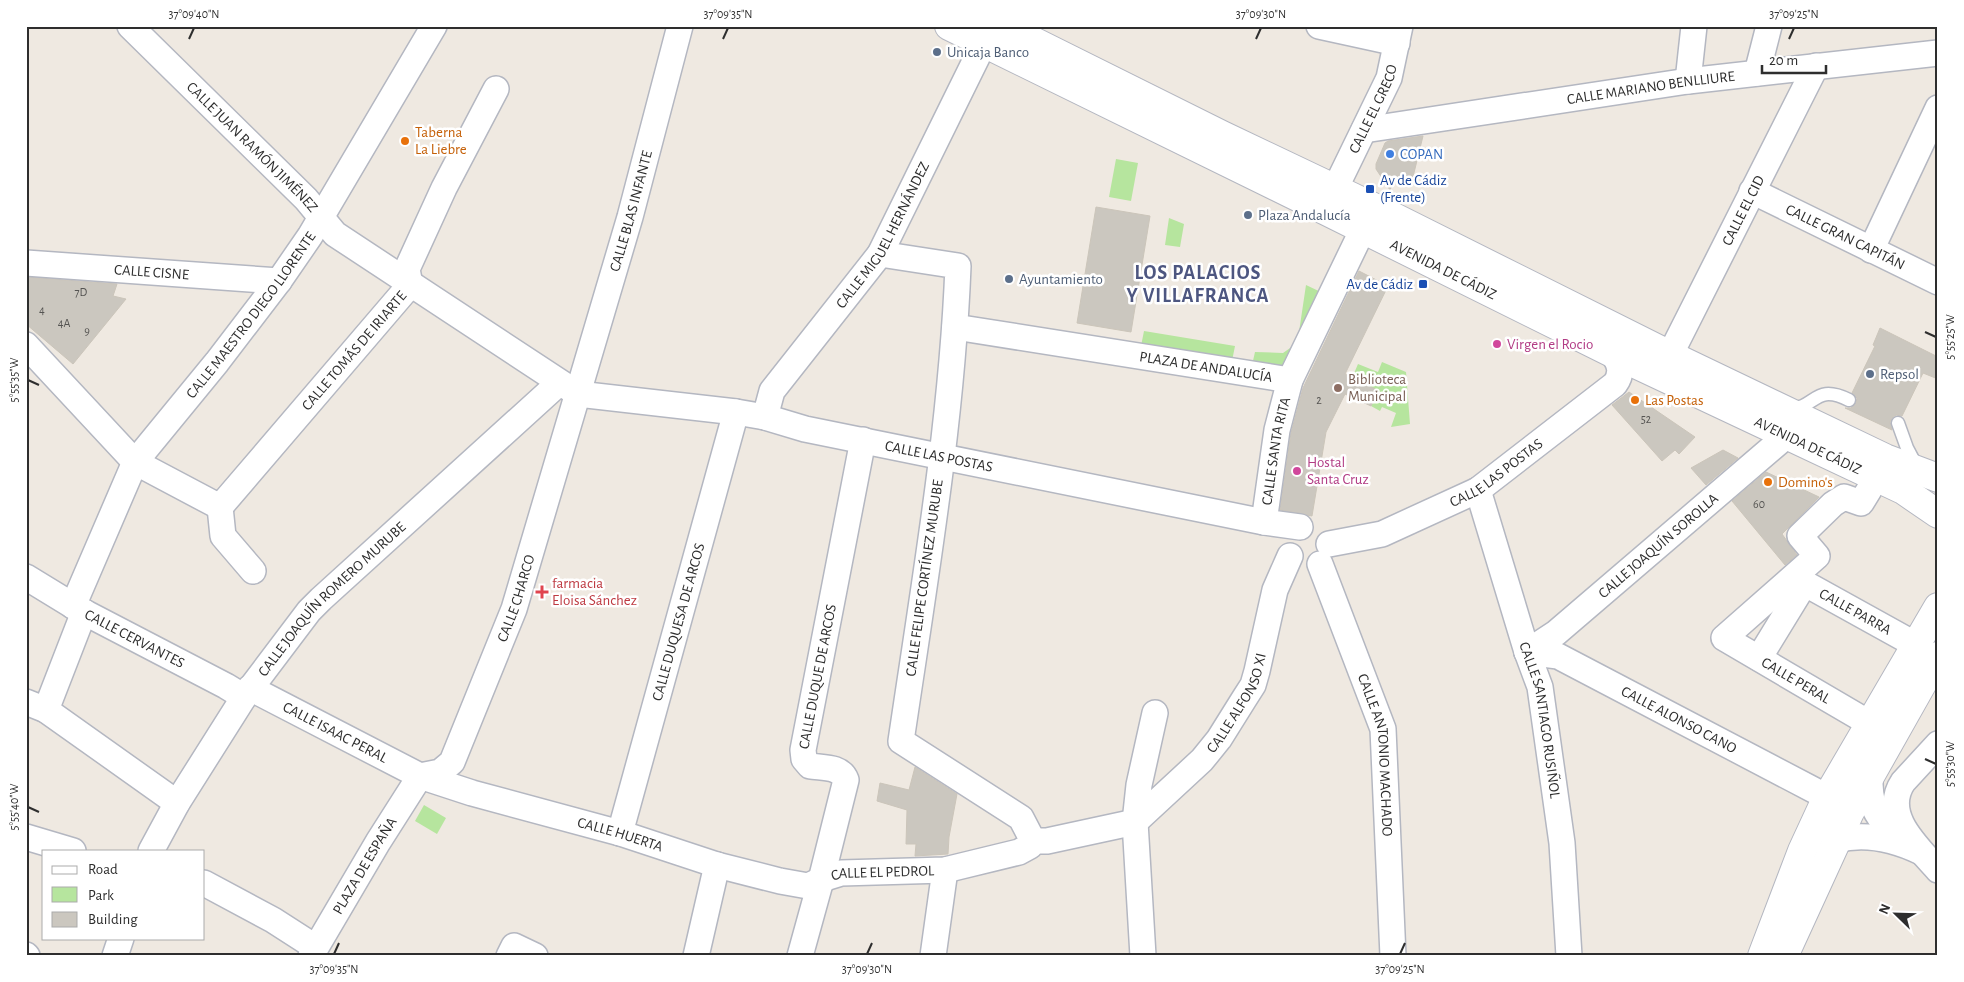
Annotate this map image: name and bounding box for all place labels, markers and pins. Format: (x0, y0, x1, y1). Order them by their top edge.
place label: Unicaja Banco (947, 45, 1029, 60)
marker: Unicaja Banco (931, 46, 943, 58)
place label: Taberna La Liebre (415, 125, 467, 157)
marker: Taberna La Liebre (399, 135, 411, 147)
place label: COPAN (1400, 147, 1443, 162)
marker: COPAN (1384, 148, 1396, 160)
place label: Av de Cádiz (Frente) (1380, 173, 1447, 205)
marker: Av de Cádiz (Frente) (1364, 183, 1376, 195)
place label: Plaza Andalucía (1258, 208, 1351, 223)
marker: Plaza Andalucía (1242, 209, 1254, 221)
place label: Ayuntamiento (1019, 272, 1103, 287)
marker: Ayuntamiento (1003, 273, 1015, 285)
place label: Av de Cádiz (1346, 277, 1413, 292)
marker: Av de Cádiz (1417, 278, 1429, 290)
place label: Virgen el Rocio (1507, 337, 1593, 352)
marker: Virgen el Rocio (1491, 338, 1503, 350)
place label: Repsol (1880, 367, 1919, 382)
marker: Repsol (1864, 368, 1876, 380)
place label: Biblioteca Municipal (1348, 372, 1406, 404)
marker: Biblioteca Municipal (1332, 382, 1344, 394)
place label: Las Postas (1645, 393, 1704, 408)
marker: Las Postas (1629, 394, 1641, 406)
place label: Hostal Santa Cruz (1307, 455, 1369, 487)
marker: Hostal Santa Cruz (1291, 465, 1303, 477)
place label: Domino's (1778, 475, 1833, 490)
marker: Domino's (1762, 476, 1774, 488)
place label: farmacia Eloisa Sánchez (552, 576, 637, 608)
marker: farmacia Eloisa Sánchez (536, 586, 548, 598)

